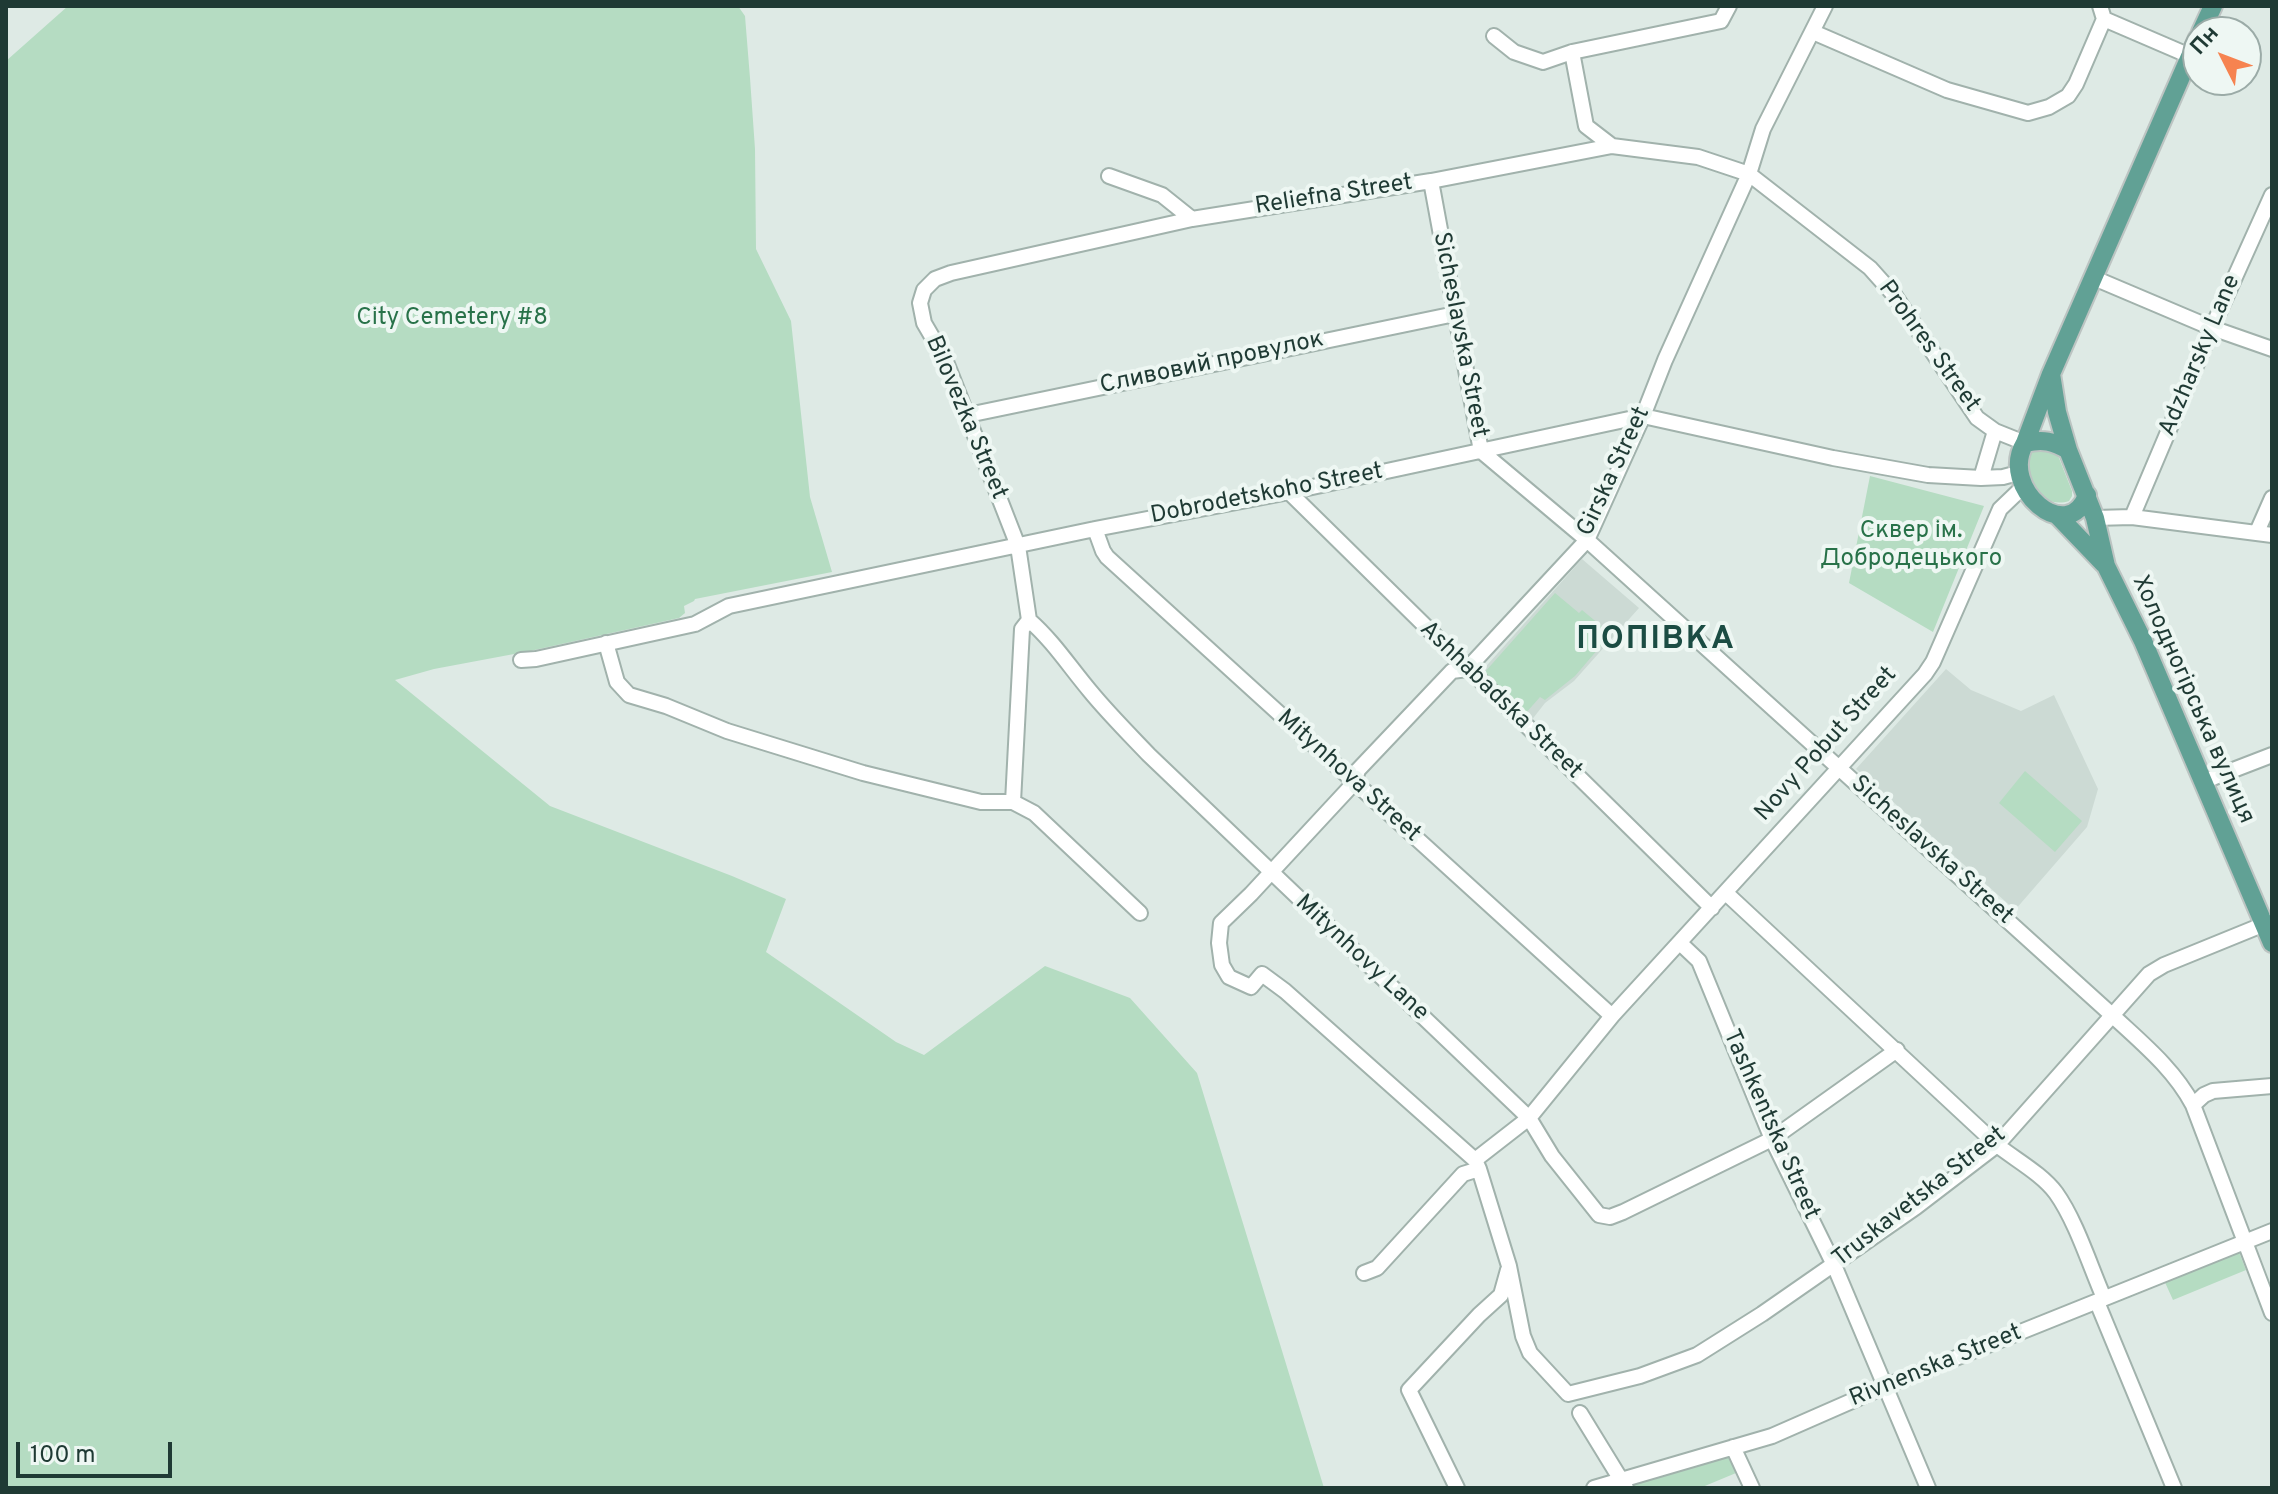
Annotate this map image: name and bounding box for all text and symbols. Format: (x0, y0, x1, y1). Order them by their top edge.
north arrow (2182, 16, 2262, 96)
text: Пн (2185, 21, 2225, 61)
street label: Reliefna Street (1253, 169, 1415, 223)
street label: Sicheslavska Street (1425, 230, 1493, 440)
street label: Adzharsky Lane (2154, 271, 2248, 441)
street label: Prohres Street (1871, 276, 1985, 418)
park label: City Cemetery #8 (356, 305, 548, 333)
street label: Сливовий провулок (1098, 326, 1326, 402)
street label: Bilovezka Street (918, 332, 1012, 504)
street label: Girska Street (1572, 403, 1658, 541)
street label: Dobrodetskoho Street (1148, 458, 1386, 532)
park label: Сквер ім. Добродецького (1820, 518, 2002, 574)
street label: Холодногірська вулиця (2124, 571, 2260, 829)
street label: Ashhabadska Street (1413, 616, 1587, 786)
district label: ПОПІВКА (1576, 623, 1736, 661)
street label: Novy Pobut Street (1750, 662, 1904, 828)
street label: Mitynhova Street (1270, 705, 1426, 849)
street label: Sicheslavska Street (1844, 770, 2018, 932)
street label: Mitynhovy Lane (1288, 890, 1434, 1028)
street label: Tashkentska Street (1715, 1026, 1825, 1224)
street label: Truskavetska Street (1828, 1121, 2012, 1275)
street label: Rivnenska Street (1846, 1319, 2026, 1415)
scale bar (20, 1426, 176, 1476)
text: 100 m (30, 1441, 96, 1471)

